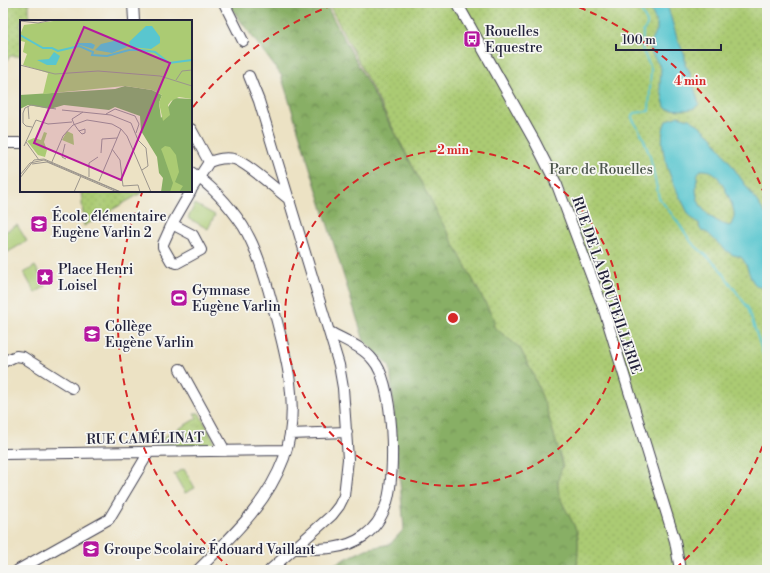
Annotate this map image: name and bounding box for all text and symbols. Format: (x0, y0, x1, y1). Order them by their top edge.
inset map (20, 20, 192, 192)
place label: Rouelles Equestre (485, 23, 543, 57)
scale bar (616, 26, 721, 52)
bus stop icon: Rouelles Equestre (462, 29, 482, 49)
text: 100 m (622, 33, 656, 48)
text: 4 min (674, 74, 707, 89)
text: 2 min (437, 143, 469, 158)
park label: Parc de Rouelles (549, 161, 653, 179)
street label: RUE DE LA BOUTEILLERIE (567, 194, 645, 376)
place label: École élémentaire Eugène Varlin 2 (52, 206, 167, 242)
school or university icon: École élémentaire Eugène Varlin 2 (29, 214, 49, 234)
place label: Place Henri Loisel (58, 261, 134, 295)
place icon: Place Henri Loisel (35, 267, 55, 287)
place label: Gymnase Eugène Varlin (192, 282, 282, 316)
sports icon: Gymnase Eugène Varlin (169, 288, 189, 308)
centre of rings (446, 311, 460, 325)
place label: Collège Eugène Varlin (105, 318, 195, 352)
school or university icon: Collège Eugène Varlin (82, 324, 102, 344)
street label: RUE CAMÉLINAT (86, 427, 204, 449)
school or university icon: Groupe Scolaire Édouard Vaillant (81, 539, 101, 559)
place label: Groupe Scolaire Édouard Vaillant (104, 539, 315, 559)

